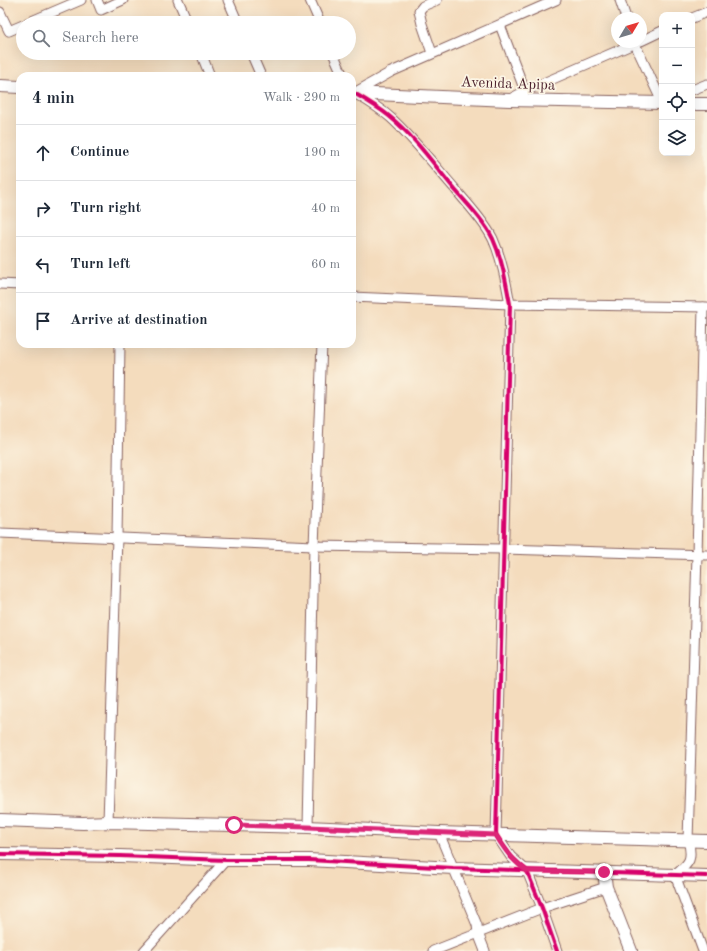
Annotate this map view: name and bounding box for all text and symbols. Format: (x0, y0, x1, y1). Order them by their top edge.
north arrow (611, 12, 647, 48)
map controls (659, 12, 695, 156)
button: + (659, 12, 695, 48)
search box (16, 16, 356, 60)
icon: search (30, 27, 52, 49)
text: Search here (62, 31, 139, 46)
button: − (659, 48, 695, 84)
street label: Avenida Apipa (460, 75, 556, 94)
button: locate (659, 84, 695, 120)
text: 4 min (32, 90, 75, 107)
text: Walk · 290 m (263, 91, 340, 104)
button: layers (659, 120, 695, 156)
icon: ahead (32, 142, 54, 164)
text: Continue (70, 145, 129, 160)
text: 190 m (303, 146, 340, 159)
icon: right (32, 198, 54, 220)
text: Turn right (70, 201, 141, 216)
text: 40 m (311, 202, 340, 215)
icon: left (32, 254, 54, 276)
text: Turn left (70, 257, 130, 272)
text: 60 m (311, 258, 340, 271)
icon: arrive (32, 310, 54, 332)
text: Arrive at destination (70, 313, 208, 328)
route start (225, 816, 243, 834)
route end (595, 863, 613, 881)

